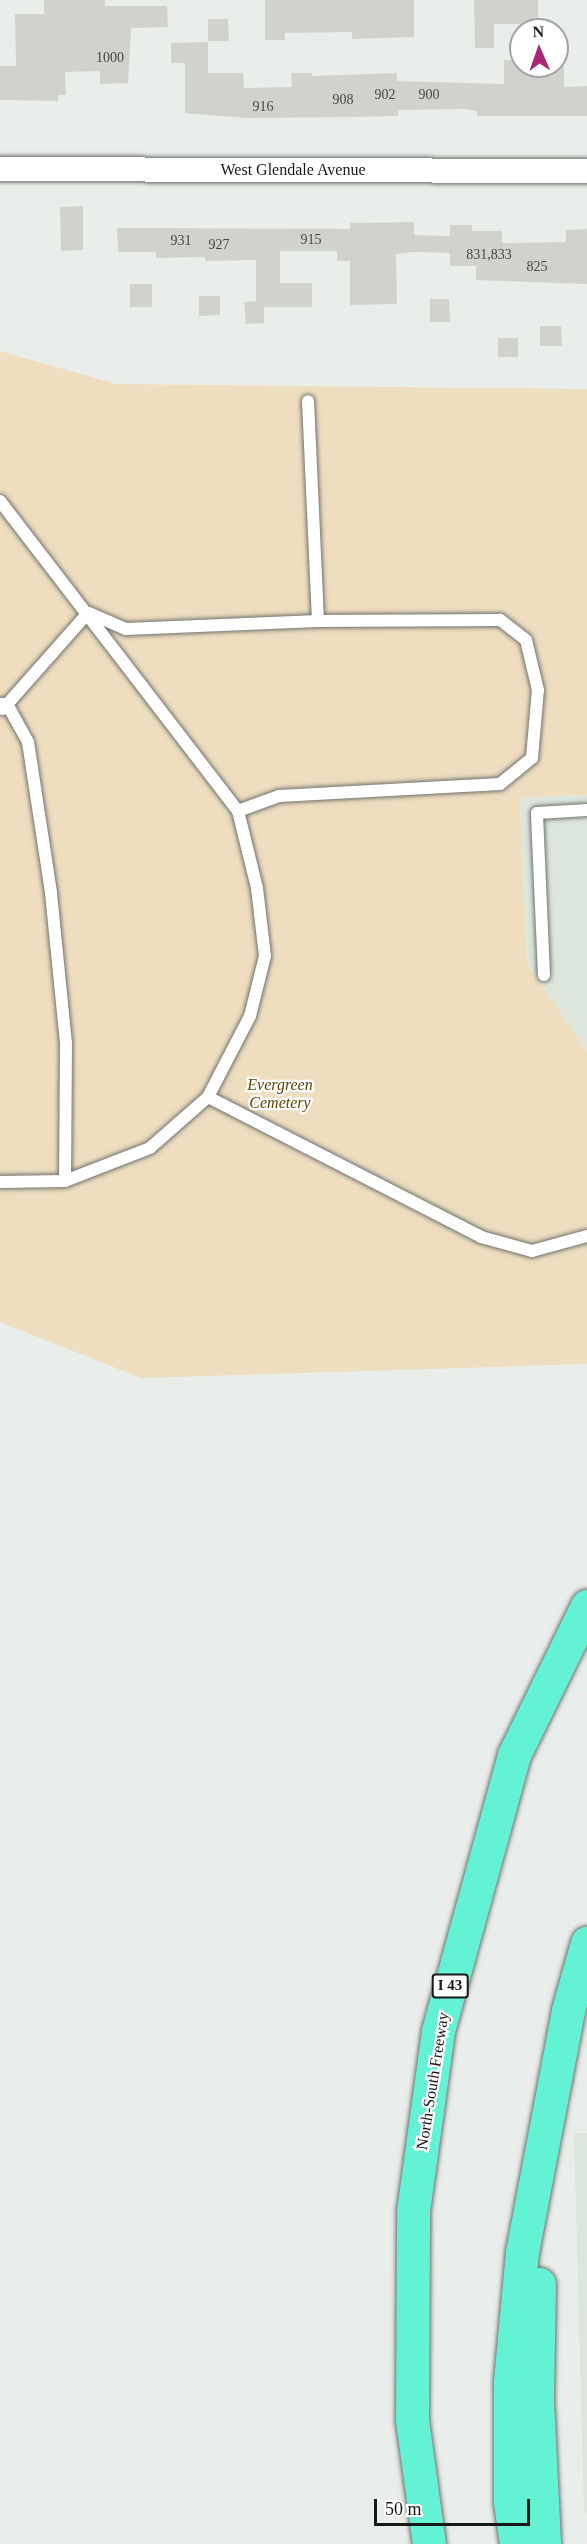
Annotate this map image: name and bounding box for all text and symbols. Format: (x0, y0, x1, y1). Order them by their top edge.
north arrow (509, 18, 569, 78)
text: N (532, 23, 544, 40)
house number: 1000 (96, 50, 124, 66)
house number: 902 (374, 87, 396, 103)
house number: 900 (418, 87, 440, 103)
house number: 908 (332, 92, 354, 108)
house number: 916 (252, 99, 274, 115)
street label: West Glendale Avenue (220, 160, 366, 180)
house number: 915 (300, 232, 322, 248)
house number: 931 (170, 233, 192, 249)
house number: 927 (208, 237, 230, 253)
house number: 831,833 (466, 247, 512, 263)
house number: 825 (526, 259, 548, 275)
park label: Evergreen Cemetery (247, 1075, 313, 1113)
road number: I 43 (430, 1974, 470, 1998)
street label: North-South Freeway (413, 2011, 453, 2151)
scale bar (377, 2487, 533, 2525)
text: 50 m (385, 2499, 422, 2519)

